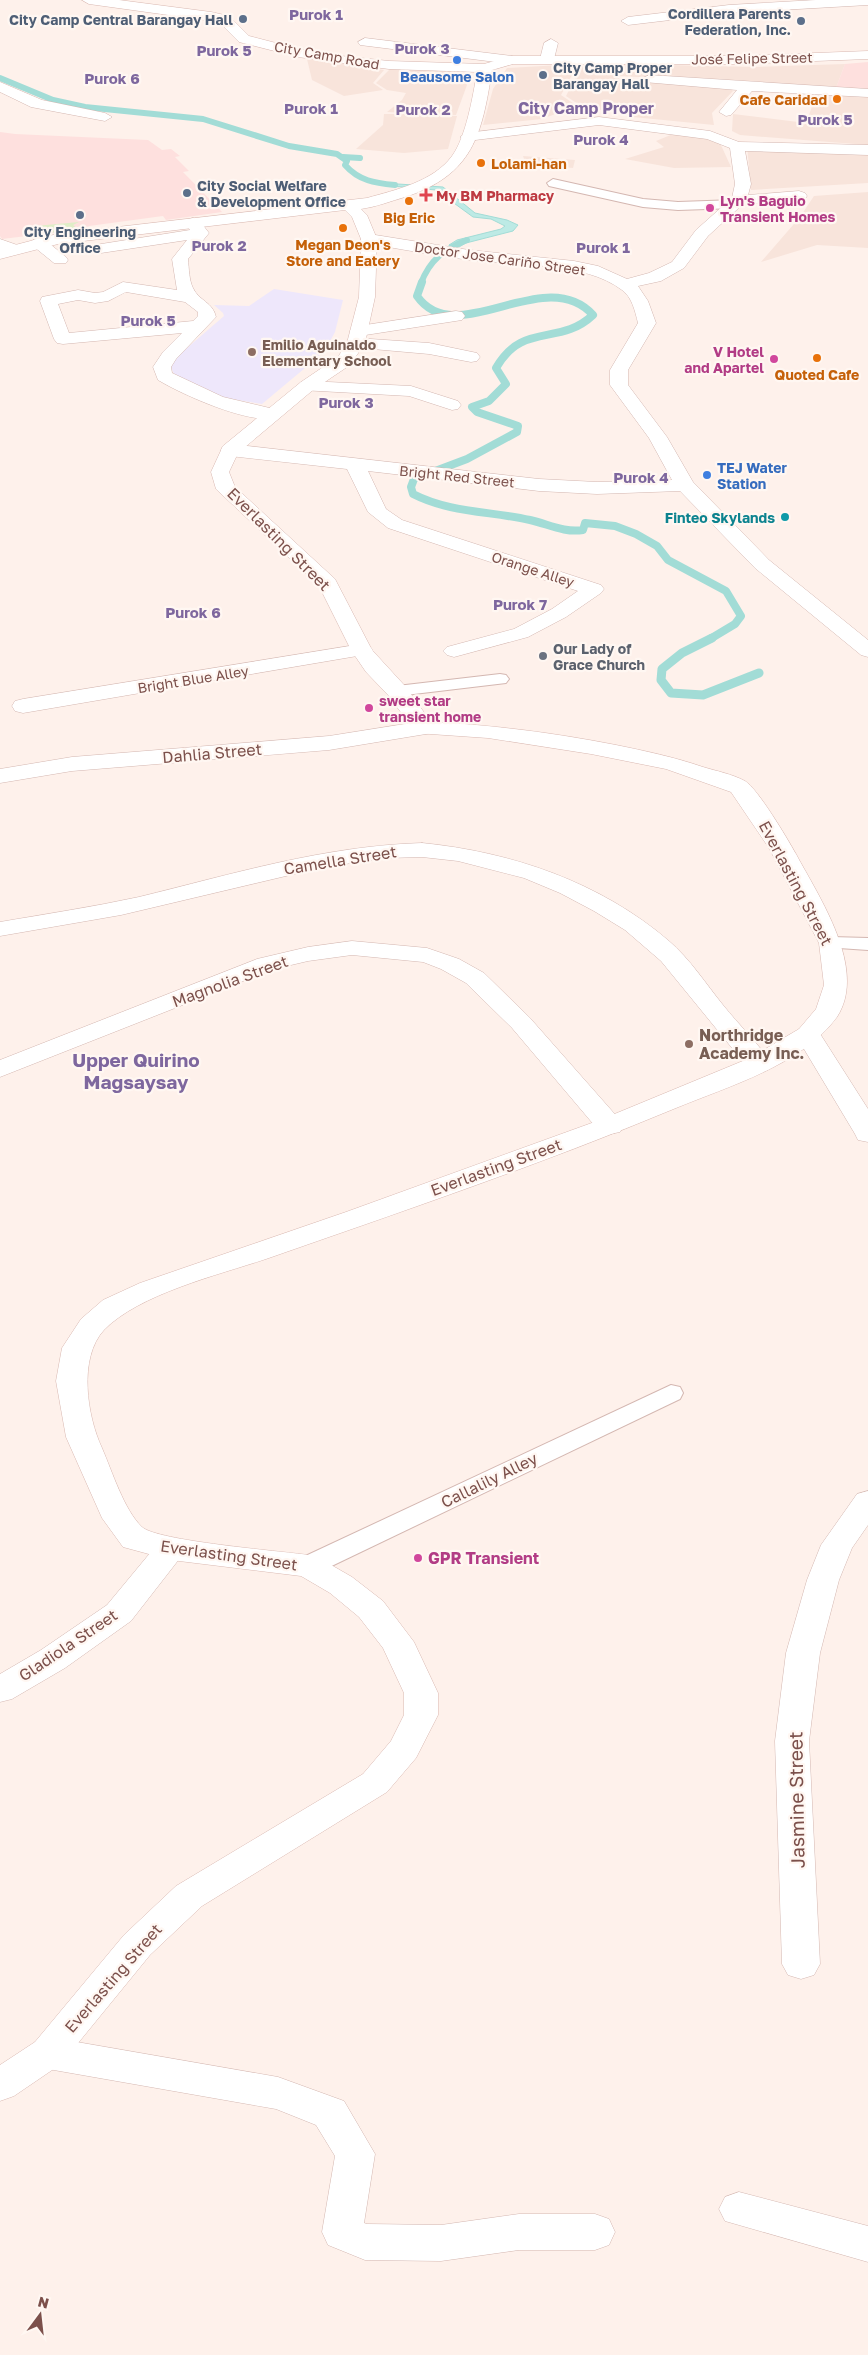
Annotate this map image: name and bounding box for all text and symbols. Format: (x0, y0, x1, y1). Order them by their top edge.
district label: Purok 1 (289, 5, 343, 23)
place label: Cordillera Parents Federation, Inc. (668, 5, 791, 38)
place label: City Camp Central Barangay Hall (9, 11, 233, 28)
marker: City Camp Central Barangay Hall (237, 13, 249, 25)
marker: Cordillera Parents Federation, Inc. (795, 15, 807, 27)
street label: City Camp Road (273, 37, 381, 73)
district label: Purok 3 (394, 39, 450, 57)
district label: Purok 5 (196, 41, 252, 59)
street label: José Felipe Street (691, 48, 813, 68)
marker: Beausome Salon (451, 54, 463, 66)
place label: City Camp Proper Barangay Hall (553, 59, 673, 92)
place label: Beausome Salon (400, 68, 514, 85)
district label: Purok 6 (84, 69, 140, 87)
marker: City Camp Proper Barangay Hall (537, 69, 549, 81)
place label: Cafe Caridad (739, 91, 827, 108)
marker: Cafe Caridad (831, 93, 843, 105)
district label: City Camp Proper (518, 98, 654, 118)
district label: Purok 1 (284, 99, 338, 117)
district label: Purok 2 (395, 100, 451, 118)
district label: Purok 5 (797, 110, 853, 128)
district label: Purok 4 (573, 130, 629, 148)
place label: Lolami-han (491, 155, 567, 172)
marker: Lolami-han (475, 157, 487, 169)
place label: City Social Welfare & Development Office (197, 177, 346, 210)
marker: City Social Welfare & Development Office (181, 187, 193, 199)
place label: My BM Pharmacy (436, 187, 555, 204)
marker: My BM Pharmacy (420, 189, 432, 201)
place label: Lyn's Baguio Transient Homes (720, 192, 835, 225)
marker: Big Eric (403, 195, 415, 207)
marker: Lyn's Baguio Transient Homes (704, 202, 716, 214)
marker: City Engineering Office (74, 209, 86, 221)
place label: Big Eric (383, 209, 435, 226)
marker: Megan Deon's Store and Eatery (337, 222, 349, 234)
place label: City Engineering Office (24, 223, 136, 256)
district label: Purok 2 (191, 236, 247, 254)
place label: Megan Deon's Store and Eatery (286, 236, 401, 269)
street label: Doctor Jose Cariño Street (413, 238, 587, 278)
district label: Purok 1 (576, 238, 630, 256)
district label: Purok 5 (120, 311, 176, 329)
place label: Emilio Aguinaldo Elementary School (262, 336, 392, 369)
place label: V Hotel and Apartel (684, 343, 764, 376)
marker: Emilio Aguinaldo Elementary School (246, 346, 258, 358)
marker: Quoted Cafe (811, 352, 823, 364)
marker: V Hotel and Apartel (768, 353, 780, 365)
place label: Quoted Cafe (775, 366, 859, 383)
district label: Purok 3 (318, 393, 374, 411)
place label: TEJ Water Station (717, 459, 788, 492)
street label: Bright Red Street (399, 461, 515, 491)
district label: Purok 4 (613, 468, 669, 486)
marker: TEJ Water Station (701, 469, 713, 481)
street label: Everlasting Street (223, 483, 335, 595)
place label: Finteo Skylands (665, 509, 775, 526)
marker: Finteo Skylands (779, 511, 791, 523)
street label: Orange Alley (489, 548, 577, 590)
district label: Purok 7 (493, 595, 547, 613)
district label: Purok 6 (165, 603, 221, 621)
place label: Our Lady of Grace Church (553, 640, 645, 673)
marker: Our Lady of Grace Church (537, 650, 549, 662)
street label: Bright Blue Alley (136, 662, 250, 696)
place label: sweet star transient home (379, 692, 481, 725)
marker: sweet star transient home (363, 702, 375, 714)
street label: Dahlia Street (161, 739, 263, 767)
street label: Everlasting Street (755, 817, 837, 949)
street label: Camella Street (282, 841, 398, 879)
street label: Magnolia Street (169, 951, 291, 1011)
place label: Northridge Academy Inc. (699, 1025, 804, 1063)
marker: Northridge Academy Inc. (683, 1038, 695, 1050)
district label: Upper Quirino Magsaysay (72, 1048, 200, 1093)
street label: Everlasting Street (428, 1134, 564, 1200)
street label: Callalily Alley (438, 1448, 540, 1512)
street label: Everlasting Street (159, 1535, 299, 1575)
place label: GPR Transient (428, 1548, 539, 1568)
marker: GPR Transient (412, 1552, 424, 1564)
street label: Gladiola Street (15, 1605, 121, 1685)
street label: Jasmine Street (783, 1731, 809, 1869)
street label: Everlasting Street (60, 1919, 166, 2037)
north arrow (15, 2290, 65, 2340)
text: N (36, 2292, 51, 2312)

